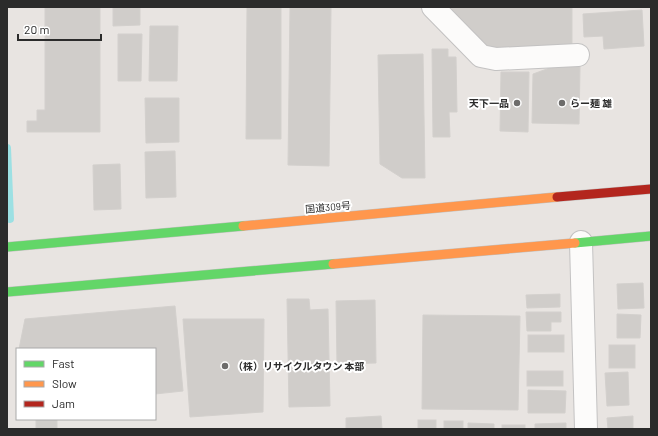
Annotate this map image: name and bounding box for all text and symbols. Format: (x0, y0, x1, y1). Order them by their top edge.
scale bar (18, 16, 101, 42)
text: 20 m (24, 22, 50, 36)
place label: 天下一品 (469, 97, 509, 109)
place label: らー麺 雄 (570, 97, 612, 109)
marker: 天下一品 (512, 98, 522, 108)
marker: らー麺 雄 (557, 98, 567, 108)
street label: 国道309号 (305, 199, 351, 215)
legend (16, 348, 156, 420)
text: Fast (52, 356, 75, 370)
place label: （株）リサイクルタウン 本部 (233, 360, 365, 372)
marker: （株）リサイクルタウン 本部 (220, 361, 230, 371)
text: Slow (52, 376, 77, 390)
text: Jam (52, 396, 75, 410)

